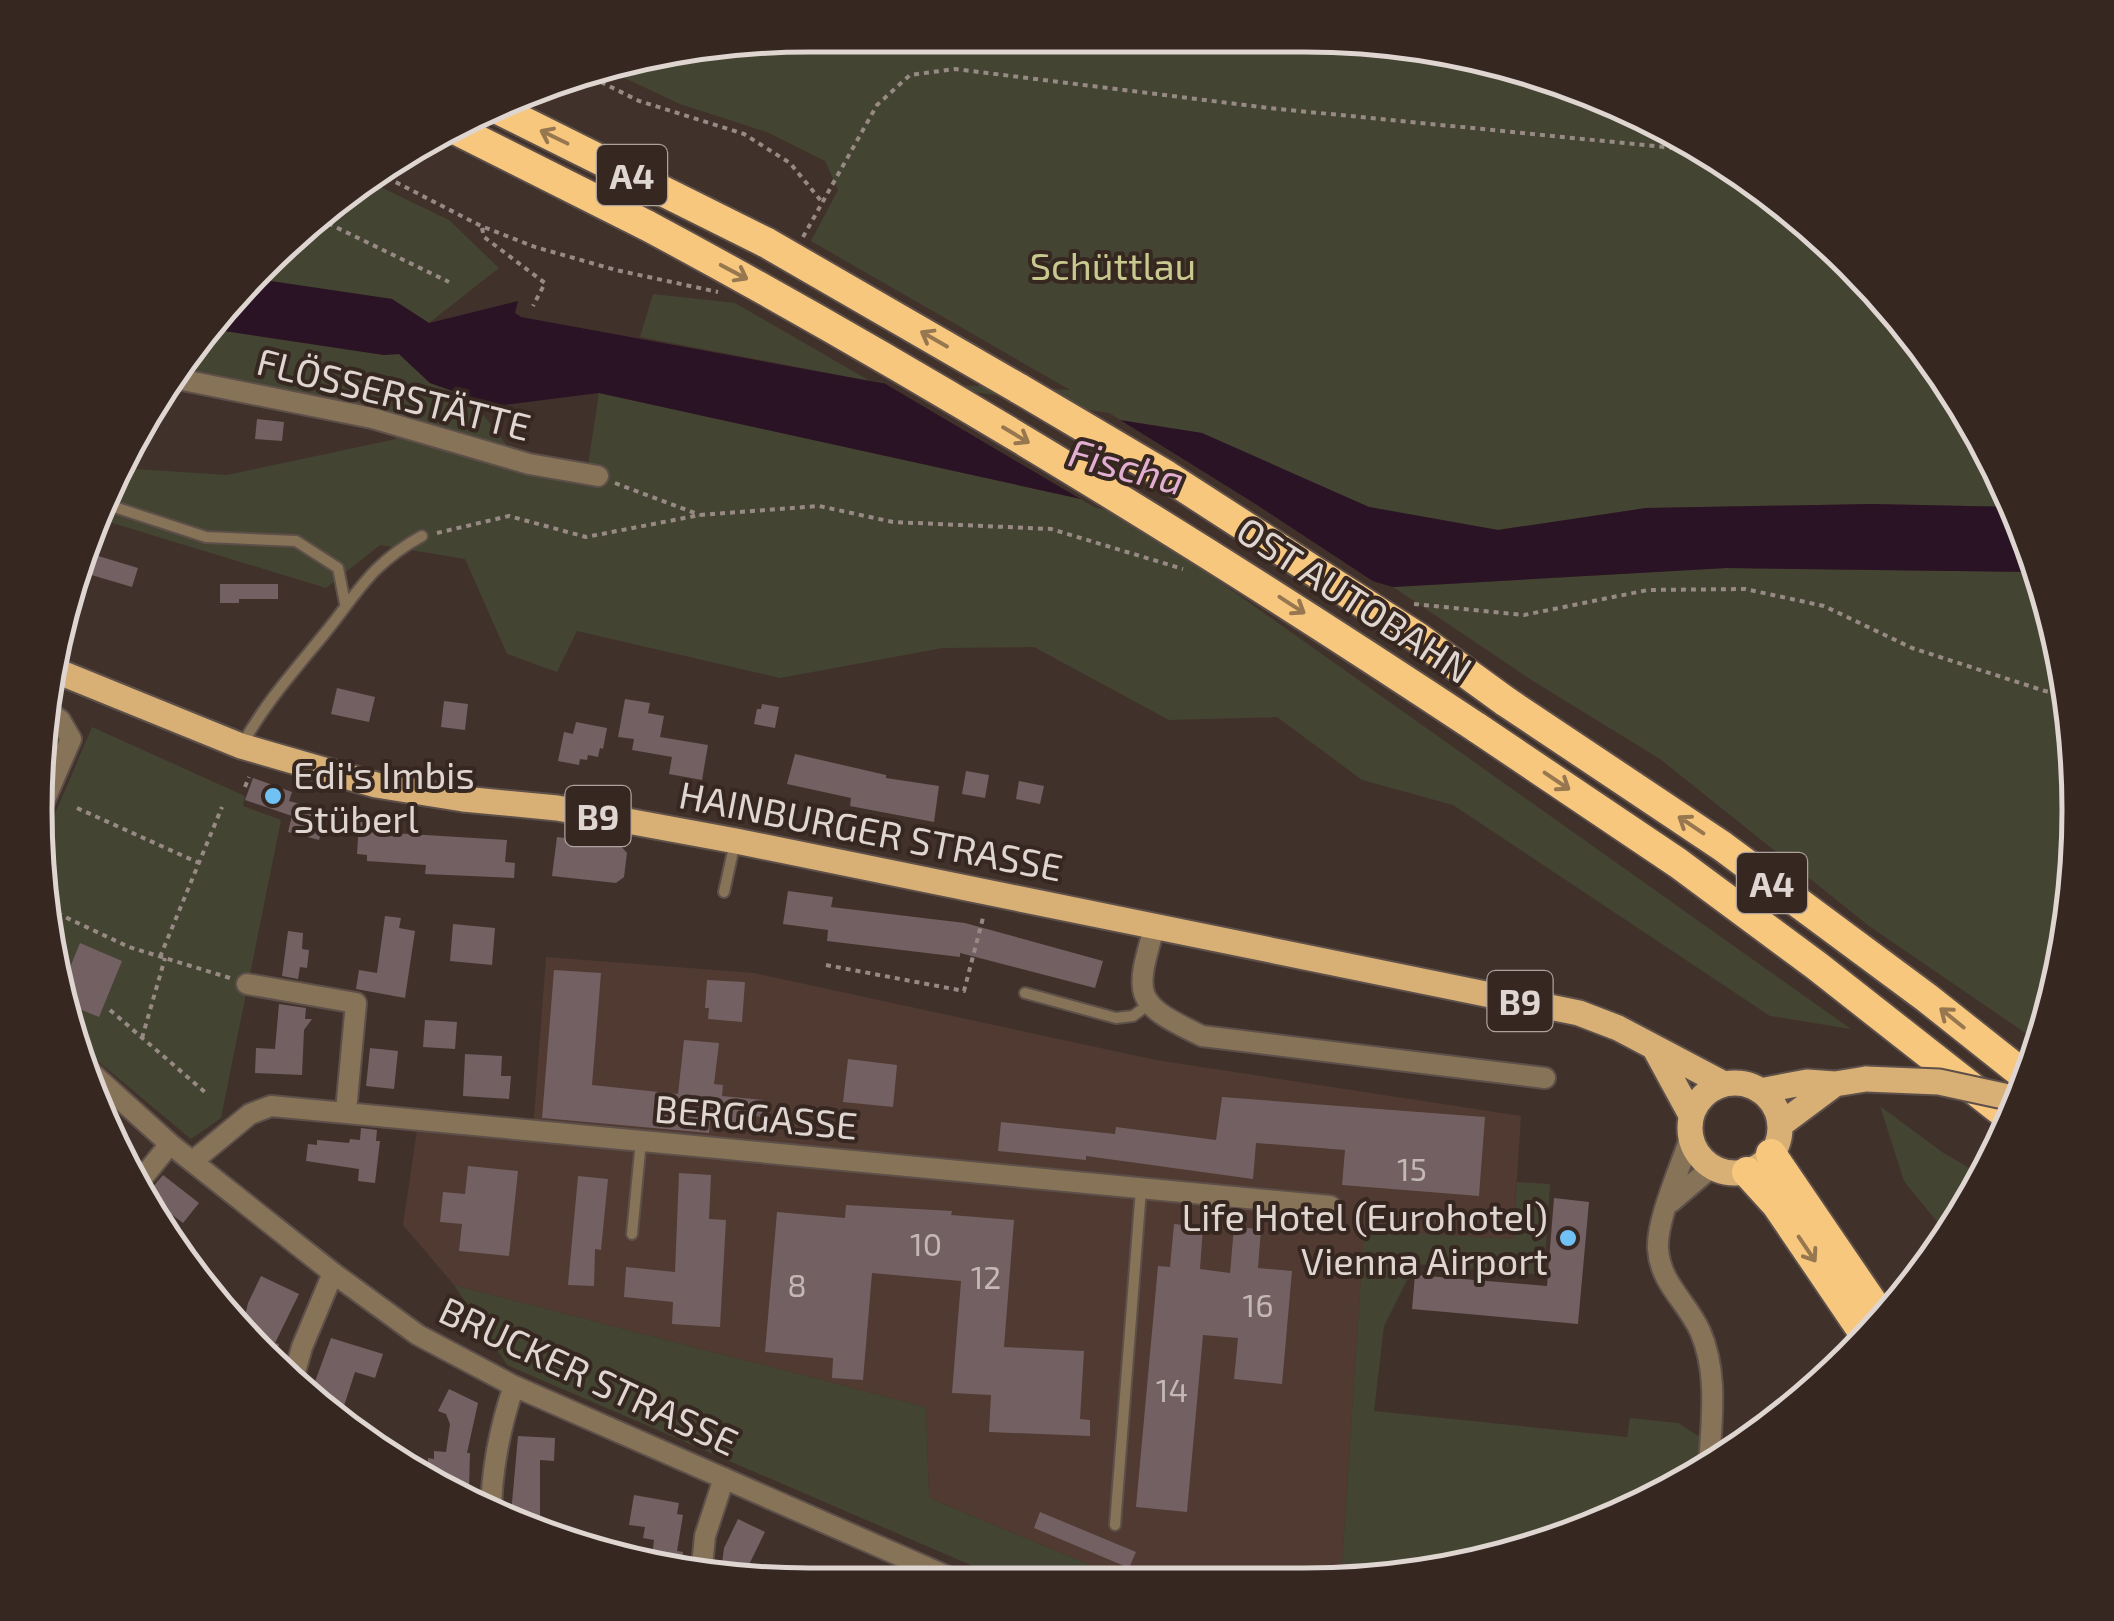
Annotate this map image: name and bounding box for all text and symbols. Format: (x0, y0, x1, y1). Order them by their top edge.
one-way arrow (540, 127, 570, 146)
road number: A4 (597, 145, 667, 205)
park label: Schüttlau (1030, 242, 1196, 288)
one-way arrow (719, 263, 749, 283)
one-way arrow (920, 329, 948, 349)
street label: FLÖSSERSTÄTTE (253, 337, 535, 449)
one-way arrow (1001, 425, 1030, 445)
water label: Fischa (1064, 427, 1190, 503)
street label: OST AUTOBAHN (1229, 506, 1481, 692)
one-way arrow (1278, 595, 1306, 616)
place label: Edi's Imbis Stüberl (293, 751, 475, 841)
street label: HAINBURGER STRASSE (675, 770, 1067, 890)
one-way arrow (1543, 770, 1571, 791)
marker: Edi's Imbis Stüberl (262, 785, 284, 807)
road number: B9 (566, 786, 630, 846)
one-way arrow (1677, 815, 1705, 836)
road number: A4 (1737, 853, 1807, 913)
road number: B9 (1488, 971, 1552, 1031)
one-way arrow (1940, 1007, 1966, 1029)
street label: BERGGASSE (653, 1084, 859, 1148)
house number: 15 (1397, 1149, 1427, 1187)
place label: Life Hotel (Eurohotel) Vienna Airport (1181, 1193, 1548, 1283)
house number: 10 (910, 1224, 942, 1262)
marker: Life Hotel (Eurohotel) Vienna Airport (1557, 1227, 1579, 1249)
one-way arrow (1796, 1234, 1817, 1262)
house number: 12 (971, 1257, 1001, 1295)
house number: 8 (787, 1265, 807, 1303)
house number: 16 (1242, 1285, 1274, 1323)
street label: BRUCKER STRASSE (433, 1286, 745, 1464)
house number: 14 (1156, 1370, 1188, 1408)

